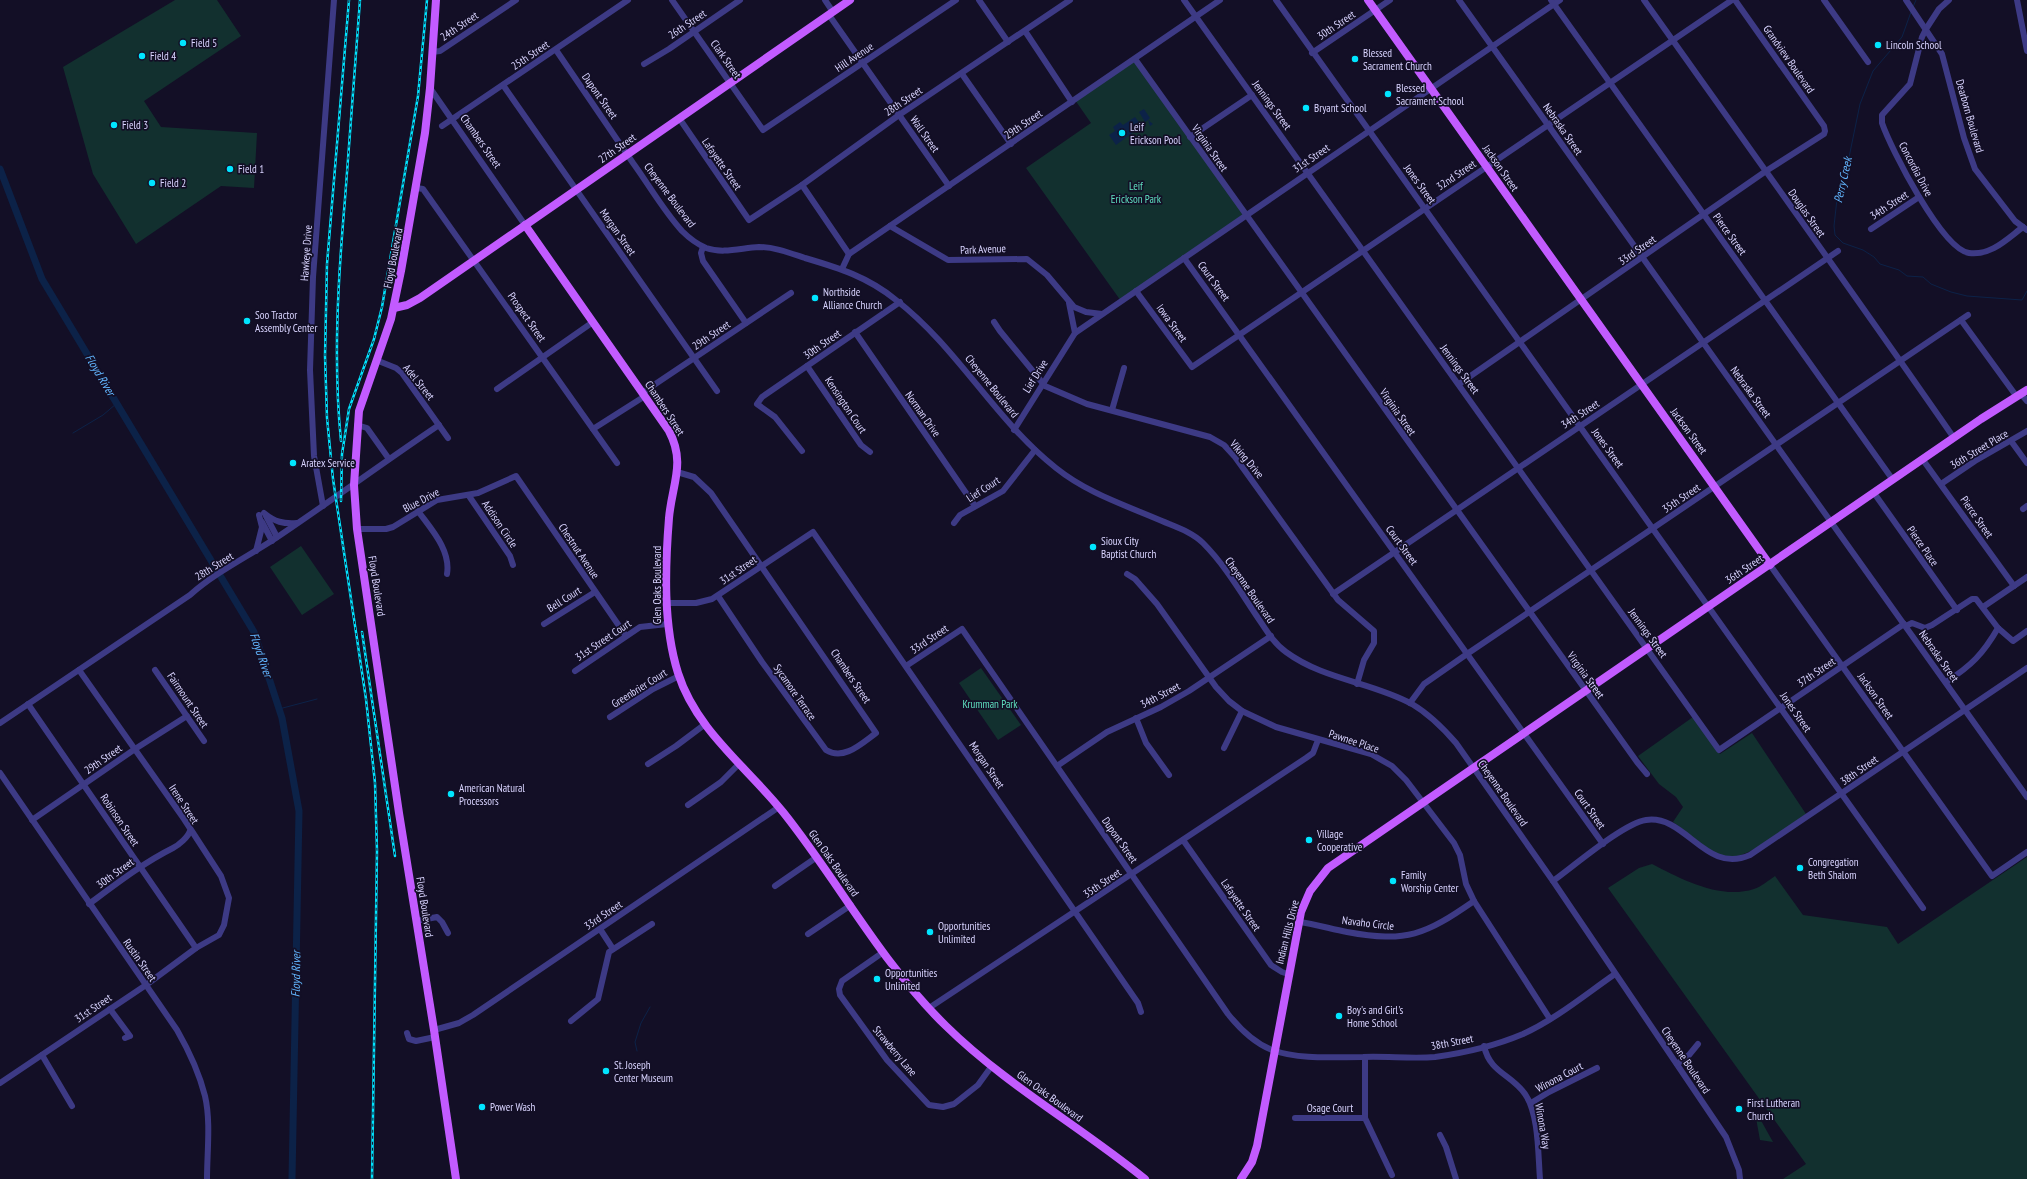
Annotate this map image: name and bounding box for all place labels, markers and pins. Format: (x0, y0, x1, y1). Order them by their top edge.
place label: Field 5 (191, 36, 217, 50)
marker: Field 5 (178, 38, 188, 48)
place label: Lincoln School (1886, 38, 1942, 52)
marker: Lincoln School (1873, 40, 1883, 50)
place label: Blessed Sacrament Church (1363, 46, 1432, 73)
place label: Field 4 (150, 49, 176, 63)
marker: Field 4 (137, 51, 147, 61)
marker: Blessed Sacrament Church (1350, 54, 1360, 64)
place label: Blessed Sacrament School (1396, 81, 1464, 108)
marker: Blessed Sacrament School (1383, 89, 1393, 99)
place label: Bryant School (1314, 101, 1367, 115)
marker: Bryant School (1301, 103, 1311, 113)
place label: Field 3 (122, 118, 148, 132)
marker: Field 3 (109, 120, 119, 130)
place label: Leif Erickson Pool (1130, 120, 1181, 147)
marker: Leif Erickson Pool (1117, 128, 1127, 138)
place label: Field 1 (238, 162, 264, 176)
marker: Field 1 (225, 164, 235, 174)
place label: Field 2 (160, 176, 186, 190)
marker: Field 2 (147, 178, 157, 188)
place label: Northside Alliance Church (823, 285, 882, 312)
marker: Northside Alliance Church (810, 293, 820, 303)
place label: Soo Tractor Assembly Center (255, 308, 317, 335)
marker: Soo Tractor Assembly Center (242, 316, 252, 326)
place label: Aratex Service (301, 456, 355, 470)
marker: Aratex Service (288, 458, 298, 468)
place label: Sioux City Baptist Church (1101, 534, 1156, 561)
marker: Sioux City Baptist Church (1088, 542, 1098, 552)
place label: American Natural Processors (459, 781, 525, 808)
marker: American Natural Processors (446, 789, 456, 799)
place label: Village Cooperative (1316, 827, 1363, 854)
marker: Village Cooperative (1304, 835, 1314, 845)
place label: Congregation Beth Shalom (1808, 855, 1859, 882)
marker: Congregation Beth Shalom (1795, 863, 1805, 873)
place label: Family Worship Center (1401, 868, 1458, 895)
marker: Family Worship Center (1388, 876, 1398, 886)
place label: Opportunities Unlimited (938, 919, 991, 946)
marker: Opportunities Unlimited (925, 927, 935, 937)
place label: Opportunities Unlinited (885, 966, 938, 993)
marker: Opportunities Unlinited (872, 974, 882, 984)
place label: Boy's and Girl's Home School (1347, 1003, 1404, 1030)
marker: Boy's and Girl's Home School (1334, 1011, 1344, 1021)
place label: St. Joseph Center Museum (614, 1058, 673, 1085)
marker: St. Joseph Center Museum (601, 1066, 611, 1076)
place label: First Lutheran Church (1747, 1096, 1800, 1123)
place label: Power Wash (490, 1100, 536, 1114)
marker: Power Wash (477, 1102, 487, 1112)
marker: First Lutheran Church (1734, 1104, 1744, 1114)

